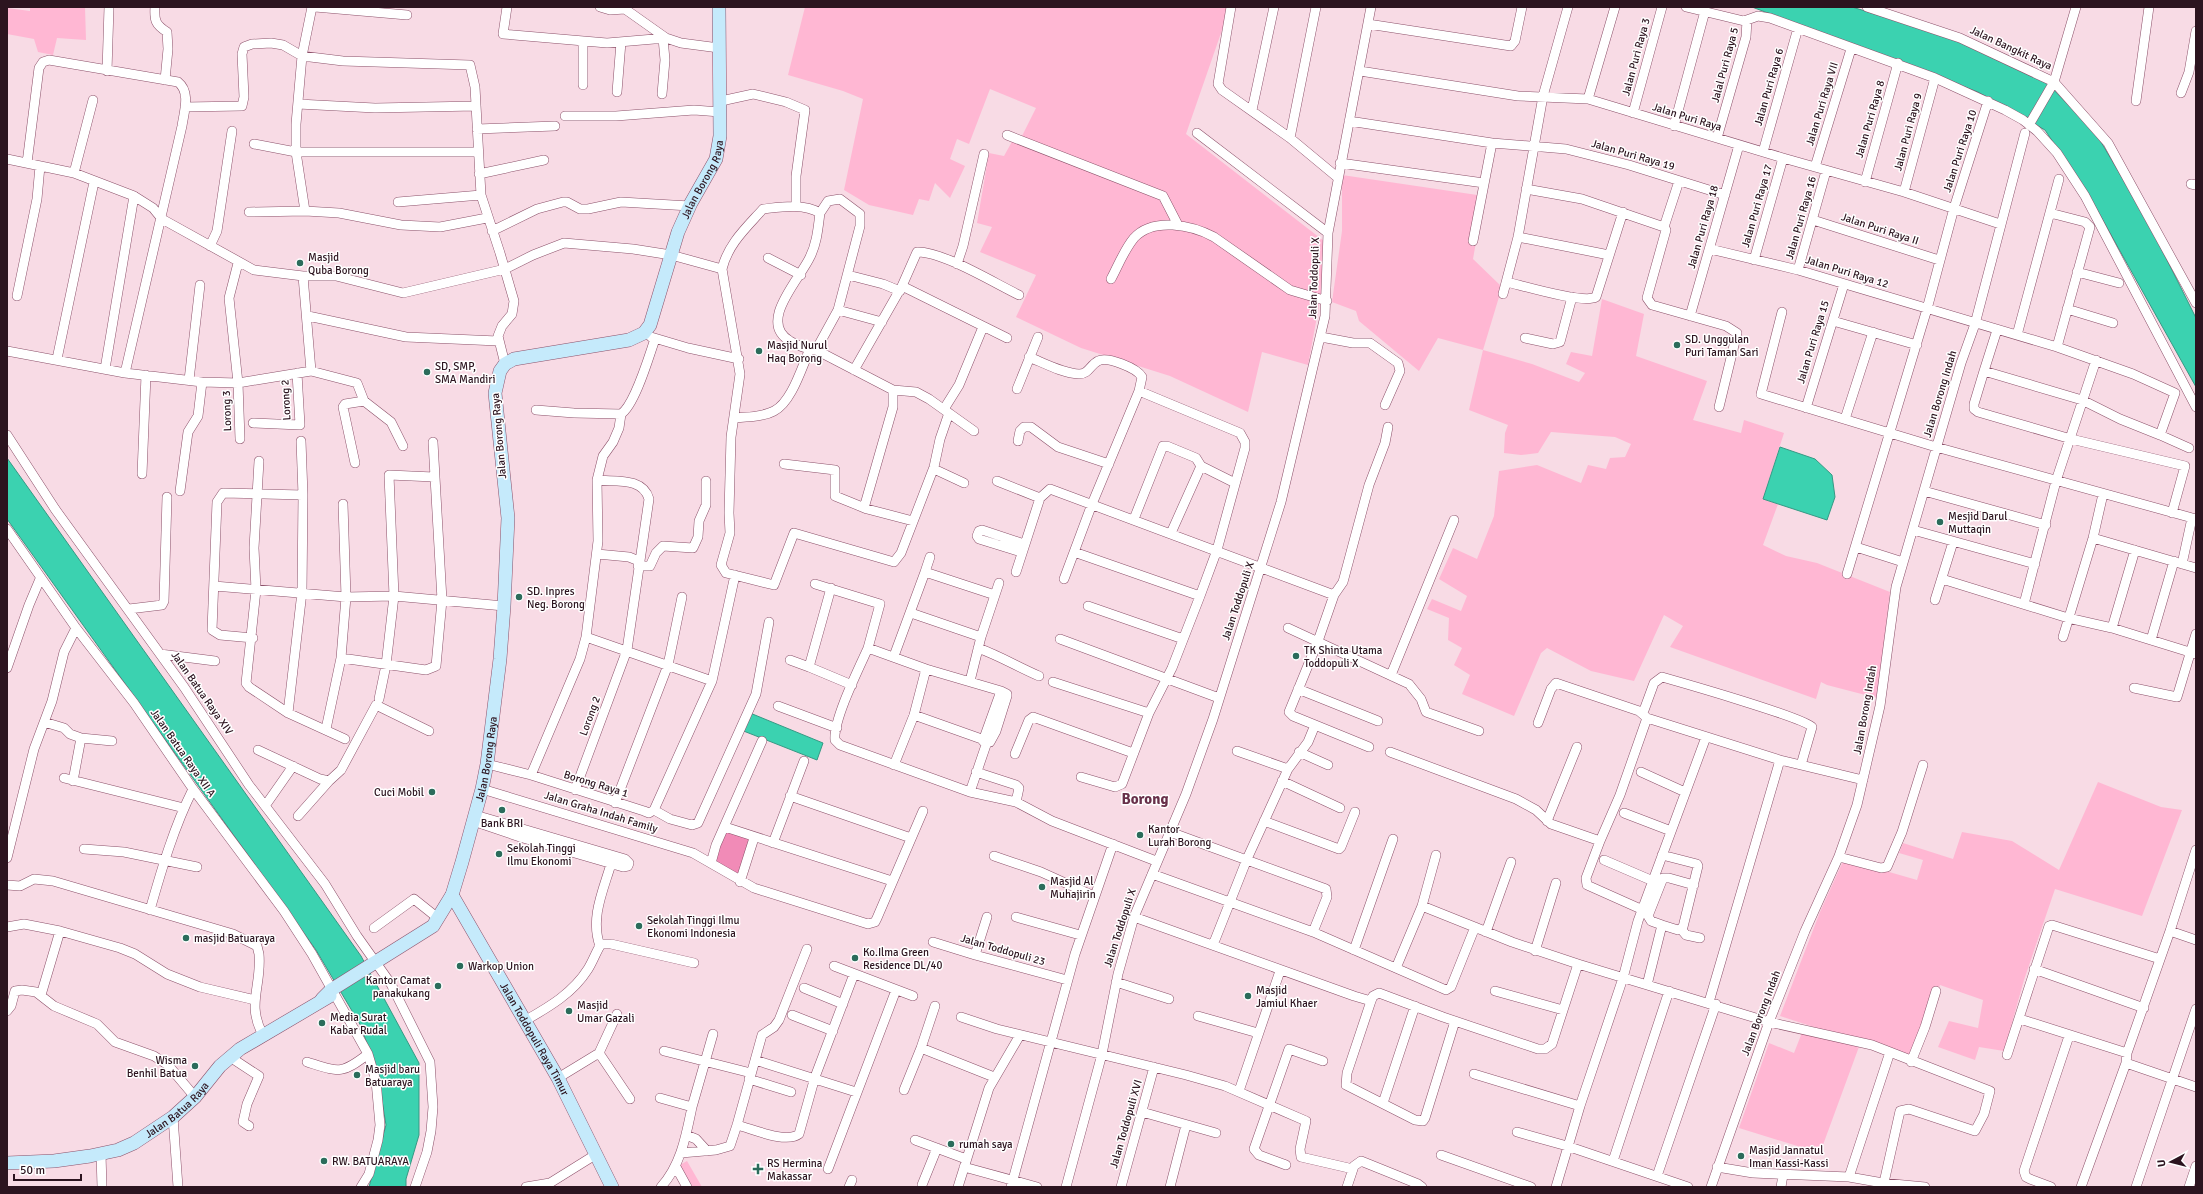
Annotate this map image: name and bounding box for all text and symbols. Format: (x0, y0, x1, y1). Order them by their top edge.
street label: Jalan Puri Raya 3 (1619, 17, 1653, 97)
street label: Jalan Bangkit Raya (1968, 23, 2054, 73)
street label: Jalal Puri Raya 5 (1709, 26, 1741, 104)
street label: Jalan Puri Raya 6 (1752, 47, 1786, 127)
street label: Jalan Puri Raya VII (1803, 61, 1841, 147)
street label: Jalan Puri Raya 8 (1853, 79, 1887, 159)
street label: Jalan Puri Raya 9 (1891, 92, 1925, 172)
street label: Jalan Puri Raya (1651, 100, 1724, 134)
street label: Jalan Puri Raya 10 (1941, 108, 1979, 194)
street label: Jalan Puri Raya 19 (1590, 137, 1676, 173)
street label: Jalan Borong Raya (678, 139, 726, 221)
street label: Jalan Puri Raya 17 (1739, 163, 1775, 249)
street label: Jalan Puri Raya 16 (1783, 175, 1819, 261)
street label: Jalan Puri Raya 18 (1685, 184, 1721, 270)
street label: Jalan Puri Raya II (1840, 210, 1920, 248)
street label: Jalan Toddopuli X (1306, 236, 1322, 319)
place label: Masjid Quba Borong (308, 251, 369, 277)
street label: Jalan Puri Raya 12 (1804, 253, 1890, 291)
marker: Masjid Quba Borong (295, 258, 305, 268)
street label: Jalan Puri Raya 15 (1794, 299, 1832, 385)
place label: SD. Unggulan Puri Taman Sari (1685, 333, 1759, 359)
place label: Masjid Nurul Haq Borong (767, 339, 827, 365)
marker: SD. Unggulan Puri Taman Sari (1672, 340, 1682, 350)
marker: Masjid Nurul Haq Borong (754, 346, 764, 356)
street label: Jalan Borong Indah (1921, 349, 1959, 439)
place label: SD, SMP, SMA Mandiri (435, 360, 495, 386)
marker: SD, SMP, SMA Mandiri (422, 367, 432, 377)
street label: Lorong 2 (278, 379, 294, 421)
street label: Lorong 3 (220, 390, 234, 432)
street label: Jalan Borong Raya (489, 392, 509, 479)
place label: Mesjid Darul Muttaqin (1948, 510, 2007, 536)
marker: Mesjid Darul Muttaqin (1935, 517, 1945, 527)
street label: Jalan Toddopuli X (1219, 560, 1257, 642)
place label: SD. Inpres Neg. Borong (527, 585, 585, 611)
marker: SD. Inpres Neg. Borong (514, 592, 524, 602)
place label: TK Shinta Utama Toddopuli X (1304, 644, 1383, 670)
street label: Jalan Batua Raya XIV (168, 649, 236, 738)
marker: TK Shinta Utama Toddopuli X (1291, 651, 1301, 661)
street label: Jalan Borong Indah (1851, 664, 1879, 756)
street label: Lorong 2 (577, 695, 603, 737)
street label: Jalan Batua Raya XII A (148, 706, 218, 800)
street label: Jalan Borong Raya (472, 715, 499, 803)
street label: Borong Raya 1 (562, 768, 630, 800)
place label: Cuci Mobil (374, 786, 424, 799)
marker: Cuci Mobil (427, 787, 437, 797)
street label: Jalan Graha Indah Family (543, 789, 660, 836)
district label: Borong (1122, 790, 1168, 808)
marker: Bank BRI (497, 805, 507, 815)
place label: Bank BRI (481, 817, 523, 830)
place label: Kantor Lurah Borong (1148, 823, 1211, 849)
marker: Kantor Lurah Borong (1135, 830, 1145, 840)
place label: Sekolah Tinggi Ilmu Ekonomi (507, 842, 576, 868)
marker: Sekolah Tinggi Ilmu Ekonomi (494, 849, 504, 859)
place label: Masjid Al Muhajirin (1050, 875, 1096, 901)
marker: Masjid Al Muhajirin (1037, 882, 1047, 892)
street label: Jalan Toddopuli X (1101, 887, 1139, 969)
place label: Sekolah Tinggi Ilmu Ekonomi Indonesia (647, 914, 740, 940)
marker: Sekolah Tinggi Ilmu Ekonomi Indonesia (634, 921, 644, 931)
place label: masjid Batuaraya (194, 932, 275, 945)
street label: Jalan Toddopuli 23 (959, 932, 1047, 968)
marker: masjid Batuaraya (181, 933, 191, 943)
place label: Ko.Ilma Green Residence DL/40 (863, 946, 943, 972)
marker: Ko.Ilma Green Residence DL/40 (850, 953, 860, 963)
place label: Warkop Union (468, 960, 534, 973)
marker: Warkop Union (455, 961, 465, 971)
street label: Jalan Borong Indah (1739, 969, 1783, 1057)
place label: Kantor Camat panakukang (366, 974, 430, 1000)
street label: Jalan Toddopuli Raya Timur (498, 980, 572, 1097)
marker: Kantor Camat panakukang (433, 981, 443, 991)
place label: Masjid Jamiul Khaer (1256, 984, 1317, 1010)
marker: Masjid Jamiul Khaer (1243, 991, 1253, 1001)
place label: Masjid Umar Gazali (577, 999, 634, 1025)
marker: Masjid Umar Gazali (564, 1006, 574, 1016)
place label: Media Surat Kabar Rudal (330, 1011, 387, 1037)
marker: Media Surat Kabar Rudal (317, 1018, 327, 1028)
place label: Wisma Benhil Batua (127, 1054, 187, 1080)
marker: Wisma Benhil Batua (190, 1061, 200, 1071)
place label: Masjid baru Batuaraya (365, 1063, 420, 1089)
marker: Masjid baru Batuaraya (352, 1070, 362, 1080)
street label: Jalan Toddopuli XVI (1107, 1078, 1145, 1170)
street label: Jalan Batua Raya (142, 1079, 212, 1140)
place label: rumah saya (959, 1138, 1013, 1151)
marker: rumah saya (946, 1139, 956, 1149)
north arrow (2151, 1142, 2191, 1182)
place label: Masjid Jannatul Iman Kassi-Kassi (1749, 1144, 1828, 1170)
marker: Masjid Jannatul Iman Kassi-Kassi (1736, 1151, 1746, 1161)
place label: RW. BATUARAYA (332, 1155, 409, 1168)
scale bar (14, 1156, 81, 1182)
marker: RW. BATUARAYA (319, 1156, 329, 1166)
place label: RS Hermina Makassar (767, 1157, 823, 1183)
text: U (2155, 1159, 2168, 1168)
text: 50 m (20, 1163, 45, 1178)
marker: RS Hermina Makassar (752, 1163, 764, 1175)

